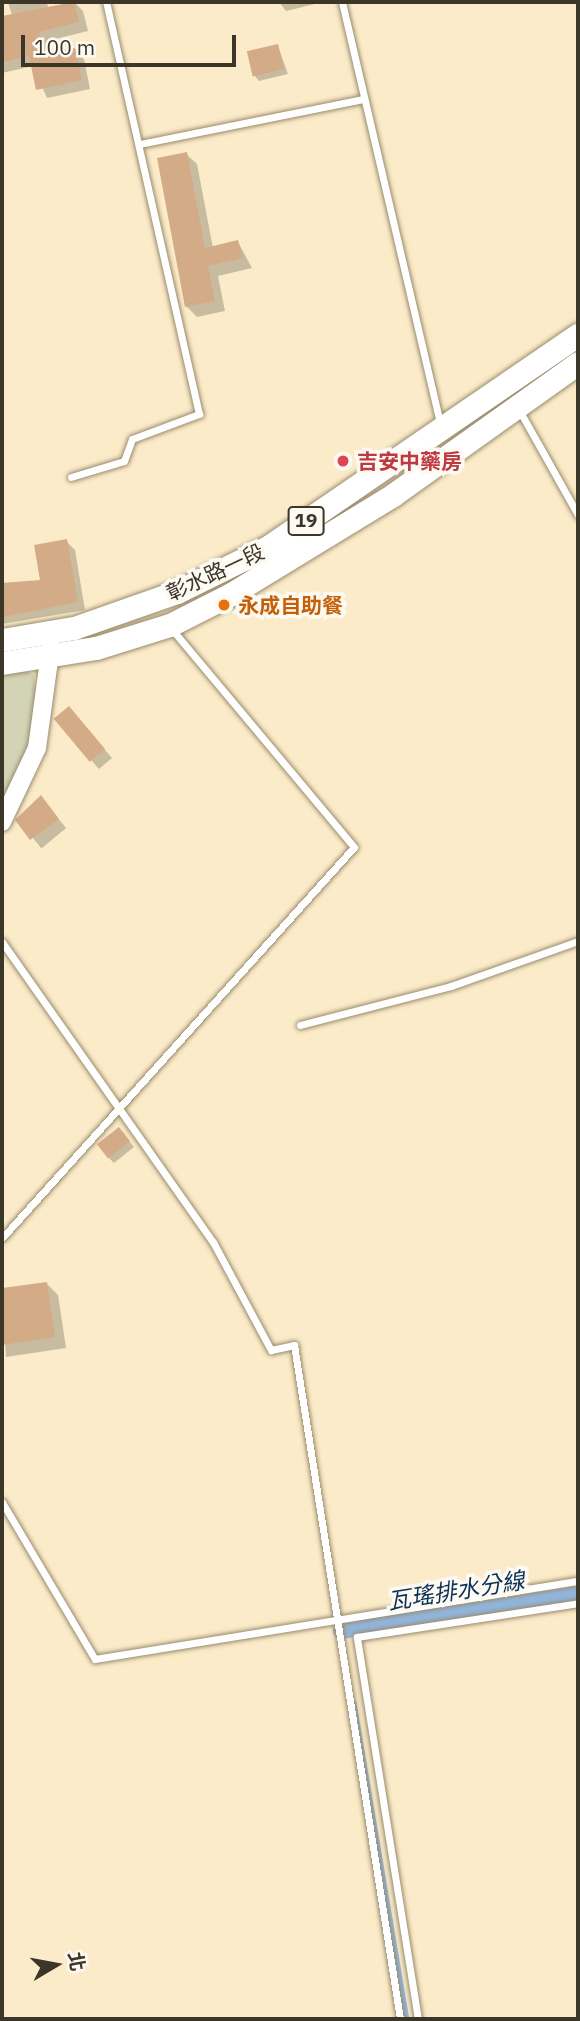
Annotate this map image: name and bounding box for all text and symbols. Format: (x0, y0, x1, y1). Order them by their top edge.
scale bar (24, 21, 240, 65)
text: 100 m (34, 33, 95, 61)
place label: 吉安中藥房 (357, 448, 462, 474)
marker: 吉安中藥房 (335, 453, 351, 469)
road number: 19 (287, 506, 325, 536)
street label: 彰水路一段 (162, 538, 268, 606)
place label: 永成自助餐 (238, 592, 343, 618)
marker: 永成自助餐 (216, 597, 232, 613)
water label: 瓦瑤排水分線 (386, 1566, 526, 1614)
north arrow (21, 1930, 91, 2000)
text: 北 (63, 1950, 90, 1973)

